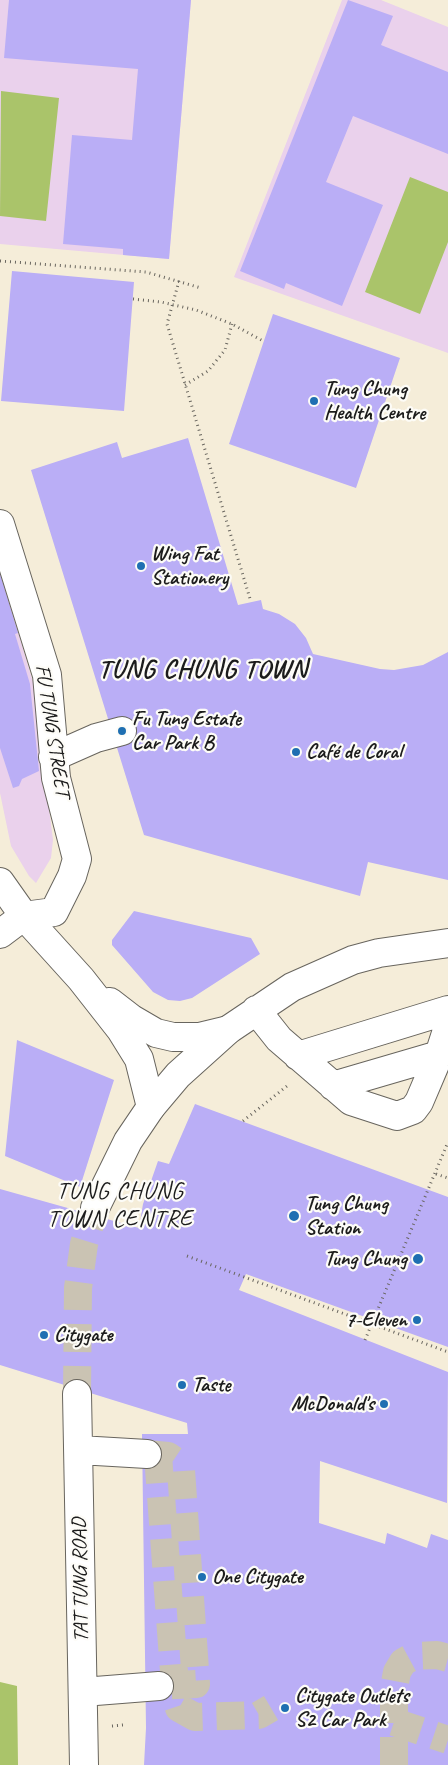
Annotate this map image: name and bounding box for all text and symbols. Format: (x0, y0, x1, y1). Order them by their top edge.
place label: Tung Chung Health Centre (324, 376, 425, 426)
marker: Tung Chung Health Centre (308, 395, 320, 407)
place label: Wing Fat Stationery (151, 541, 228, 591)
marker: Wing Fat Stationery (135, 560, 147, 572)
district label: TUNG CHUNG TOWN (98, 654, 308, 686)
street label: FU TUNG STREET (29, 663, 75, 799)
place label: Fu Tung Estate Car Park B (132, 706, 241, 756)
marker: Fu Tung Estate Car Park B (116, 725, 128, 737)
place label: Café de Coral (306, 739, 402, 765)
marker: Café de Coral (290, 746, 302, 758)
district label: TUNG CHUNG TOWN CENTRE (47, 1178, 193, 1234)
place label: Tung Chung Station (305, 1191, 388, 1241)
marker: Tung Chung Station (287, 1209, 301, 1223)
place label: Tung Chung (324, 1246, 407, 1272)
marker: Tung Chung (411, 1252, 425, 1266)
place label: 7-Eleven (345, 1307, 407, 1333)
marker: 7-Eleven (411, 1314, 423, 1326)
place label: Citygate (54, 1322, 112, 1348)
marker: Citygate (38, 1329, 50, 1341)
place label: Taste (192, 1372, 230, 1398)
marker: Taste (176, 1379, 188, 1391)
place label: McDonald's (291, 1391, 374, 1417)
marker: McDonald's (378, 1398, 390, 1410)
street label: TAT TUNG ROAD (67, 1517, 95, 1643)
place label: One Citygate (212, 1564, 303, 1590)
marker: One Citygate (196, 1571, 208, 1583)
place label: Citygate Outlets S2 Car Park (295, 1683, 409, 1733)
marker: Citygate Outlets S2 Car Park (279, 1702, 291, 1714)

